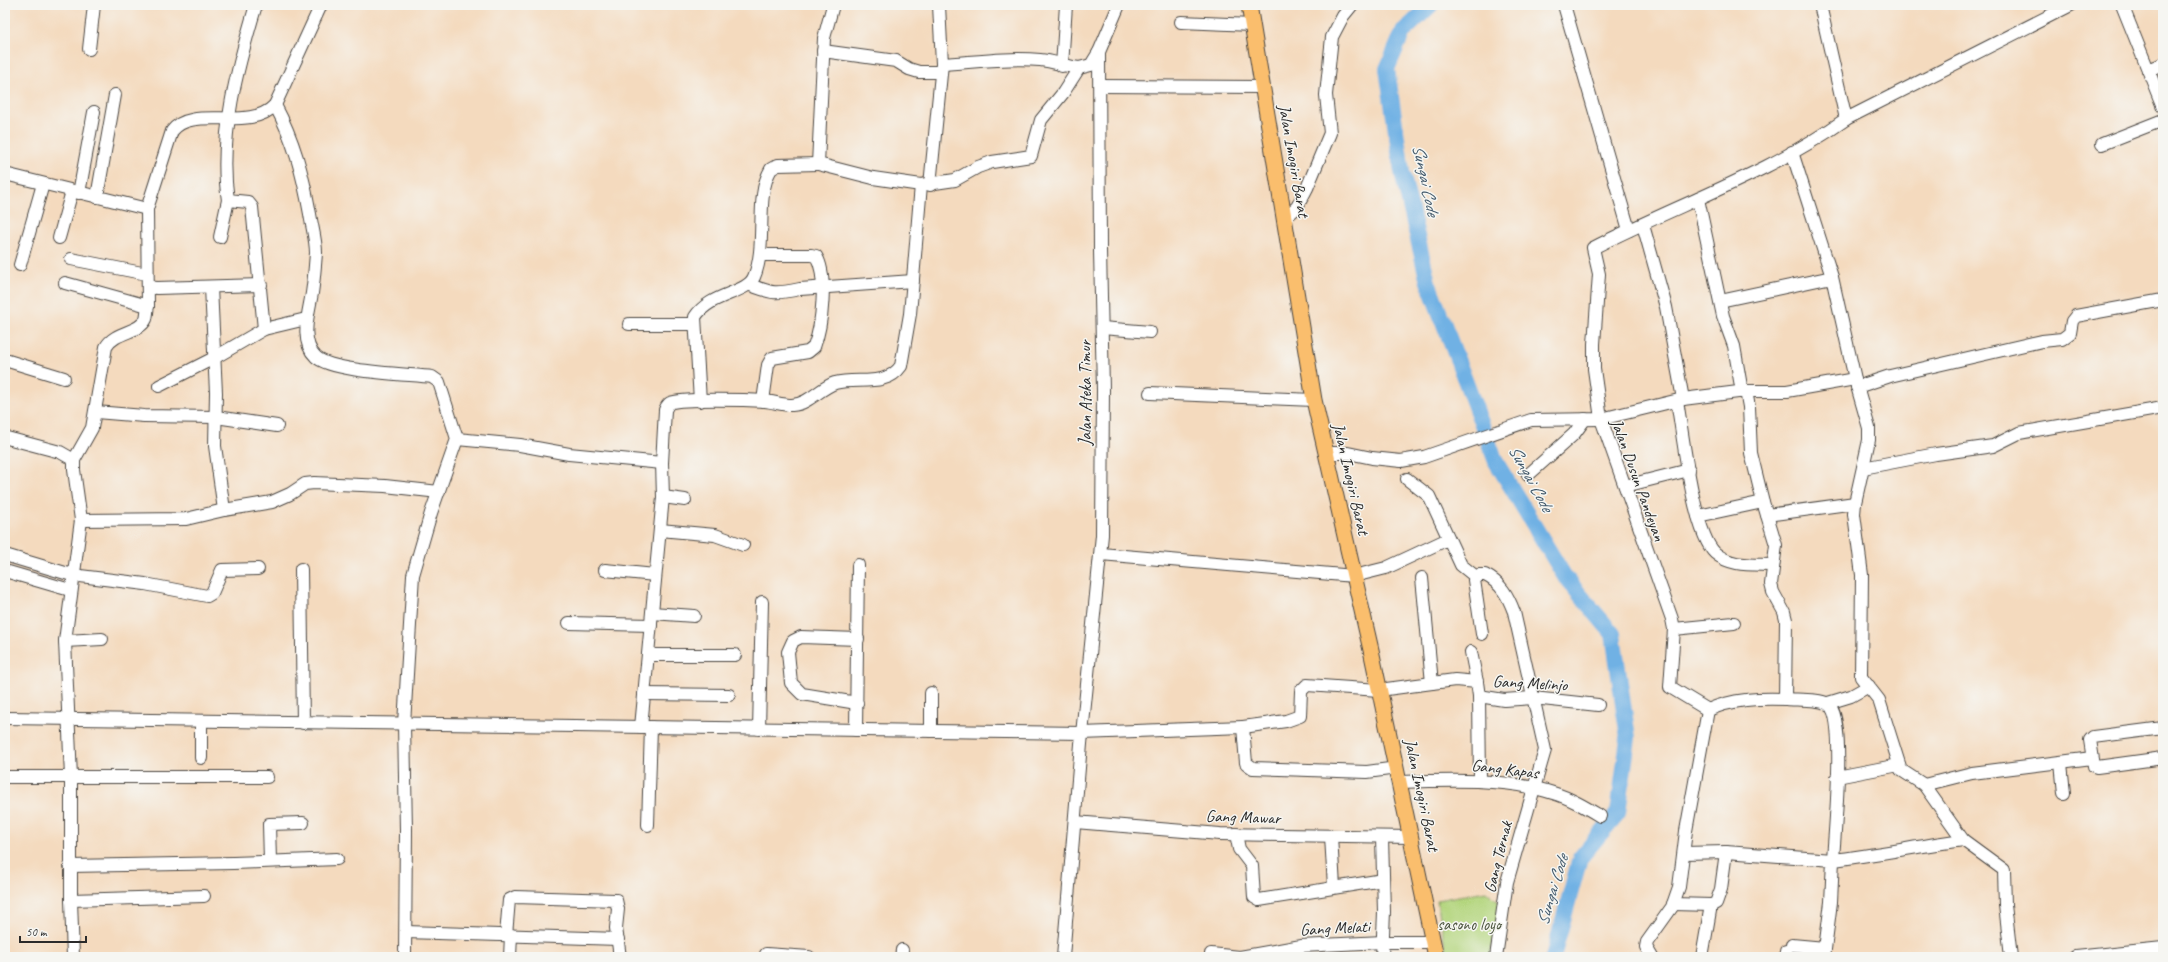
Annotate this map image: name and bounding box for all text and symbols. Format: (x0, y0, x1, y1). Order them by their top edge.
street label: Jalan Imogiri Barat (1274, 102, 1315, 221)
water label: Sungai Code (1408, 142, 1445, 221)
street label: Jalan Ateka Timur (1075, 339, 1096, 447)
street label: Jalan Dusun Pandeyan (1606, 415, 1670, 544)
street label: Jalan Imogiri Barat (1328, 420, 1375, 539)
water label: Sungai Code (1504, 441, 1560, 518)
street label: Gang Melinjo (1492, 671, 1569, 695)
street label: Jalan Imogiri Barat (1400, 736, 1445, 855)
street label: Gang Kapas (1470, 754, 1542, 784)
street label: Gang Mawar (1205, 805, 1282, 829)
street label: Gang Ternak (1479, 817, 1517, 895)
water label: Sungai Code (1531, 849, 1574, 928)
park label: sasono loyo (1437, 914, 1503, 935)
street label: Gang Melati (1299, 916, 1372, 940)
scale bar (20, 918, 86, 944)
text: 50 m (26, 924, 48, 940)

